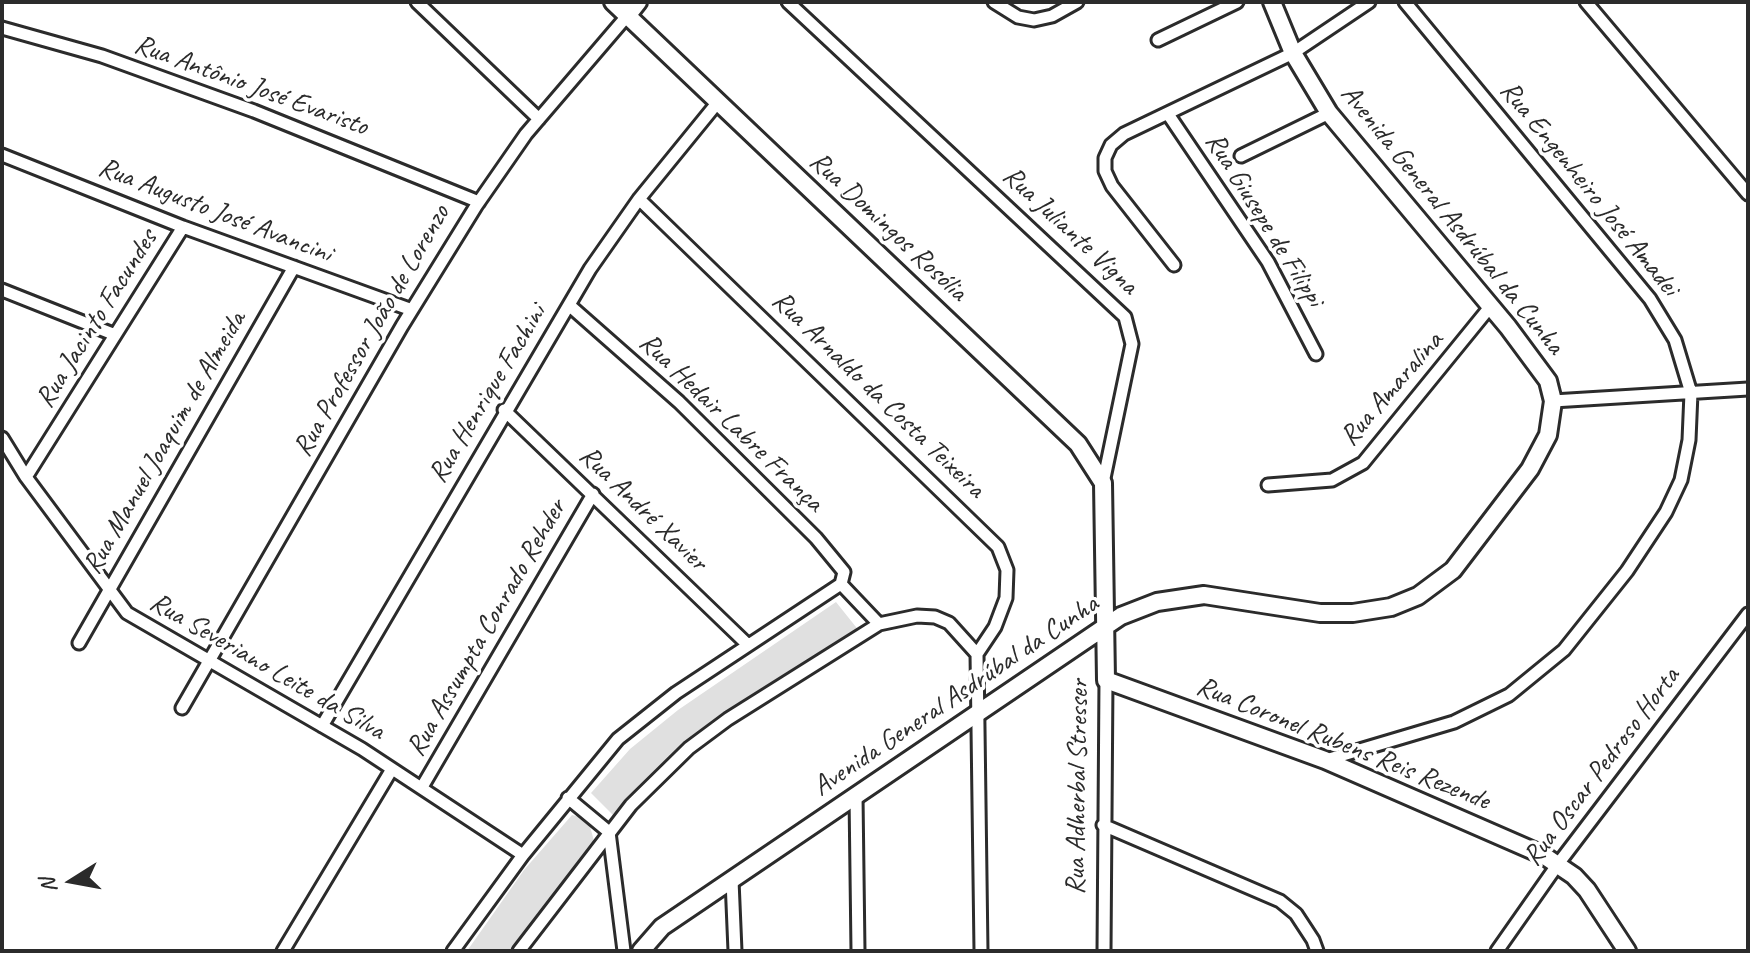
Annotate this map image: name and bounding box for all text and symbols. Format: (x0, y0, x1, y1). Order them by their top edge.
street label: Rua Antônio José Evaristo (130, 28, 372, 144)
street label: Rua Engenheiro José Amadei (1492, 75, 1686, 303)
street label: Avenida General Asdrúbal da Cunha (1333, 78, 1571, 362)
street label: Rua Giusepe de Filippi (1197, 127, 1331, 313)
street label: Rua Domingos Rosólia (802, 145, 974, 309)
street label: Rua Augusto José Avancini (94, 151, 336, 271)
street label: Rua Juliante Vigna (995, 160, 1145, 302)
street label: Rua Professor João de Lorenzo (286, 199, 458, 463)
street label: Rua Jacinto Facundes (29, 224, 165, 414)
street label: Rua Arnaldo da Costa Teixeira (764, 284, 992, 506)
street label: Rua Henrique Fachini (422, 299, 554, 489)
street label: Rua Manuel Joaquim de Almeida (76, 306, 254, 580)
street label: Rua Amaralina (1333, 325, 1451, 453)
street label: Rua Hedair Labre França (632, 326, 830, 520)
street label: Rua André Xavier (572, 439, 714, 579)
street label: Rua Assumpta Conrado Rehder (400, 494, 574, 762)
street label: Rua Severiano Leite da Silva (143, 586, 391, 748)
street label: Avenida General Asdrúbal da Cunha (807, 588, 1105, 804)
street label: Rua Oscar Pedroso Horta (1516, 661, 1688, 873)
street label: Rua Coronel Rubens Reis Rezende (1192, 670, 1494, 818)
street label: Rua Adherbal Stresser (1059, 679, 1097, 895)
north arrow (32, 841, 112, 921)
text: N (33, 876, 63, 895)

